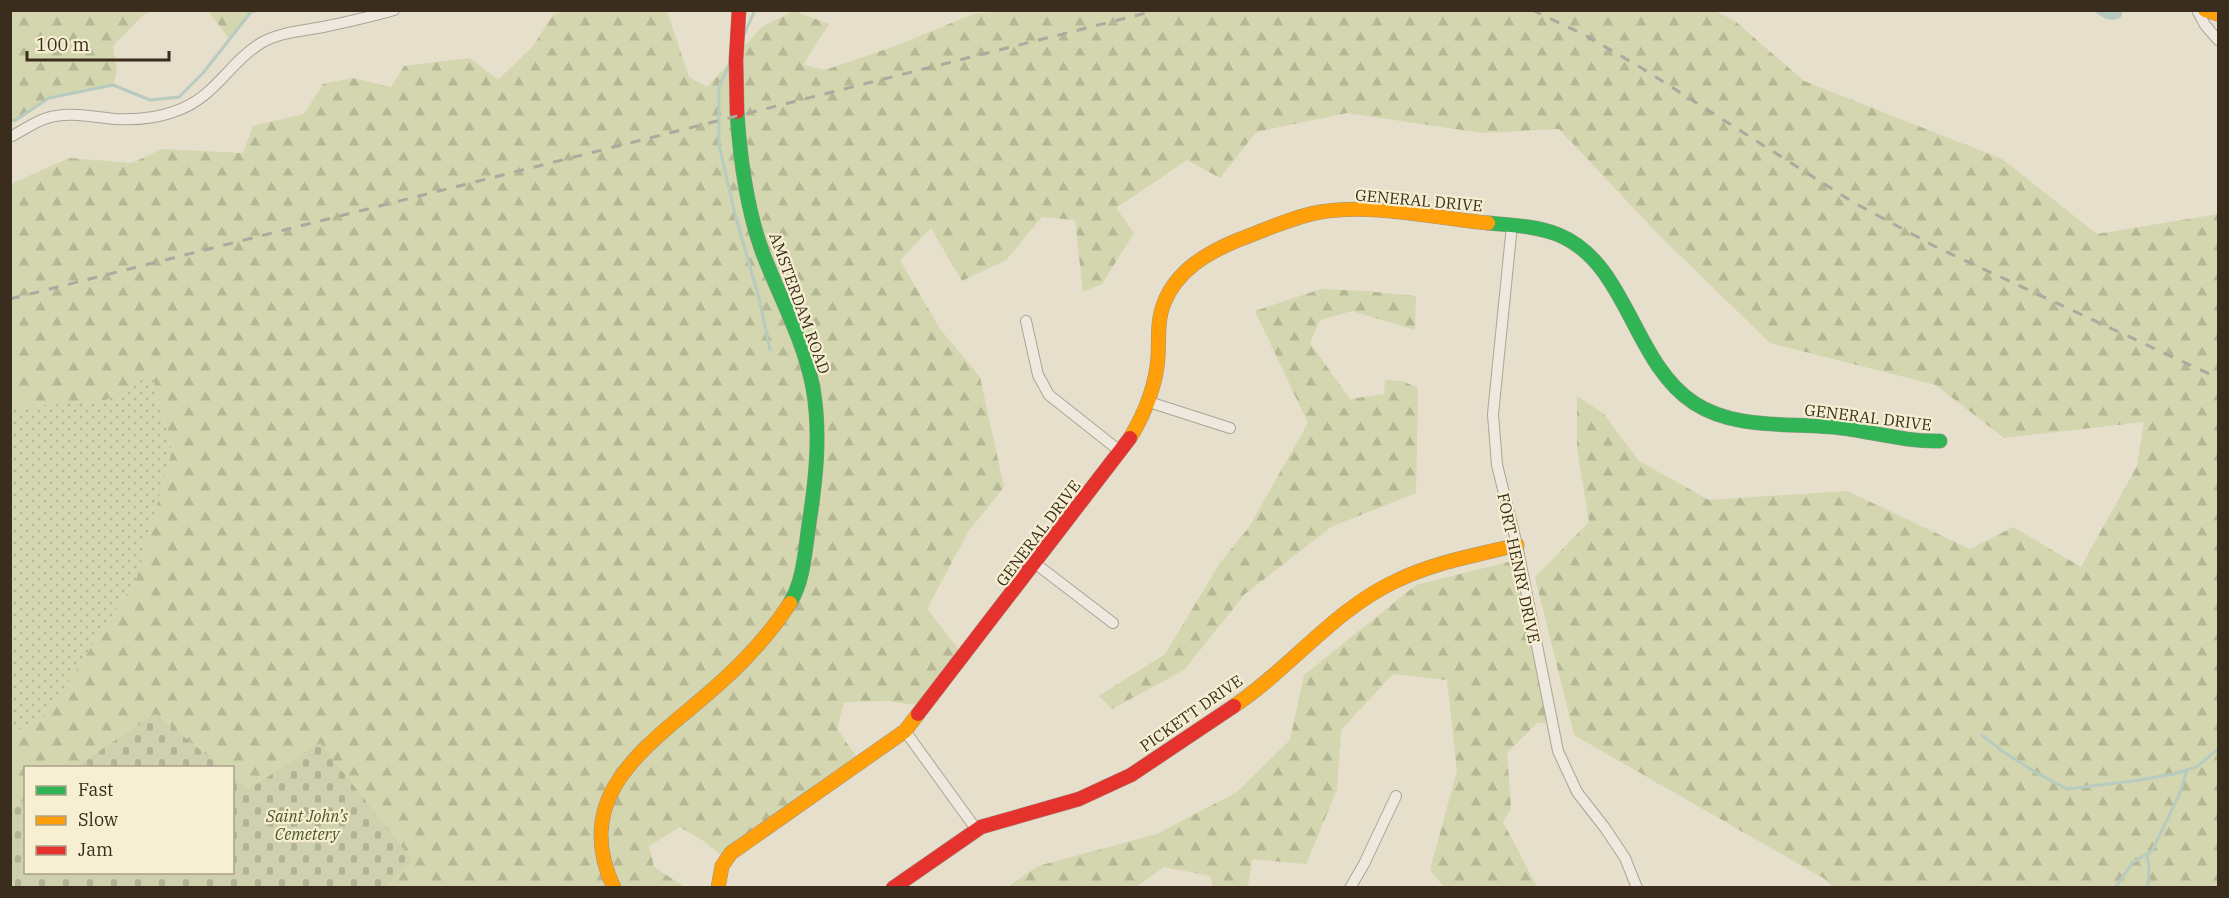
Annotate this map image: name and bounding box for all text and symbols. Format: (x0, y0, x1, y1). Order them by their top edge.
scale bar (27, 24, 170, 62)
text: 100 m (36, 33, 90, 56)
street label: GENERAL DRIVE (1354, 184, 1484, 216)
street label: AMSTERDAM ROAD (765, 230, 835, 376)
street label: GENERAL DRIVE (1803, 399, 1933, 435)
street label: GENERAL DRIVE (991, 476, 1085, 590)
street label: FORT HENRY DRIVE (1493, 491, 1545, 645)
street label: PICKETT DRIVE (1136, 670, 1246, 756)
legend (24, 766, 234, 874)
text: Fast (78, 778, 113, 801)
park label: Saint John’s Cemetery (265, 806, 348, 844)
text: Slow (78, 808, 118, 831)
text: Jam (78, 838, 113, 861)

